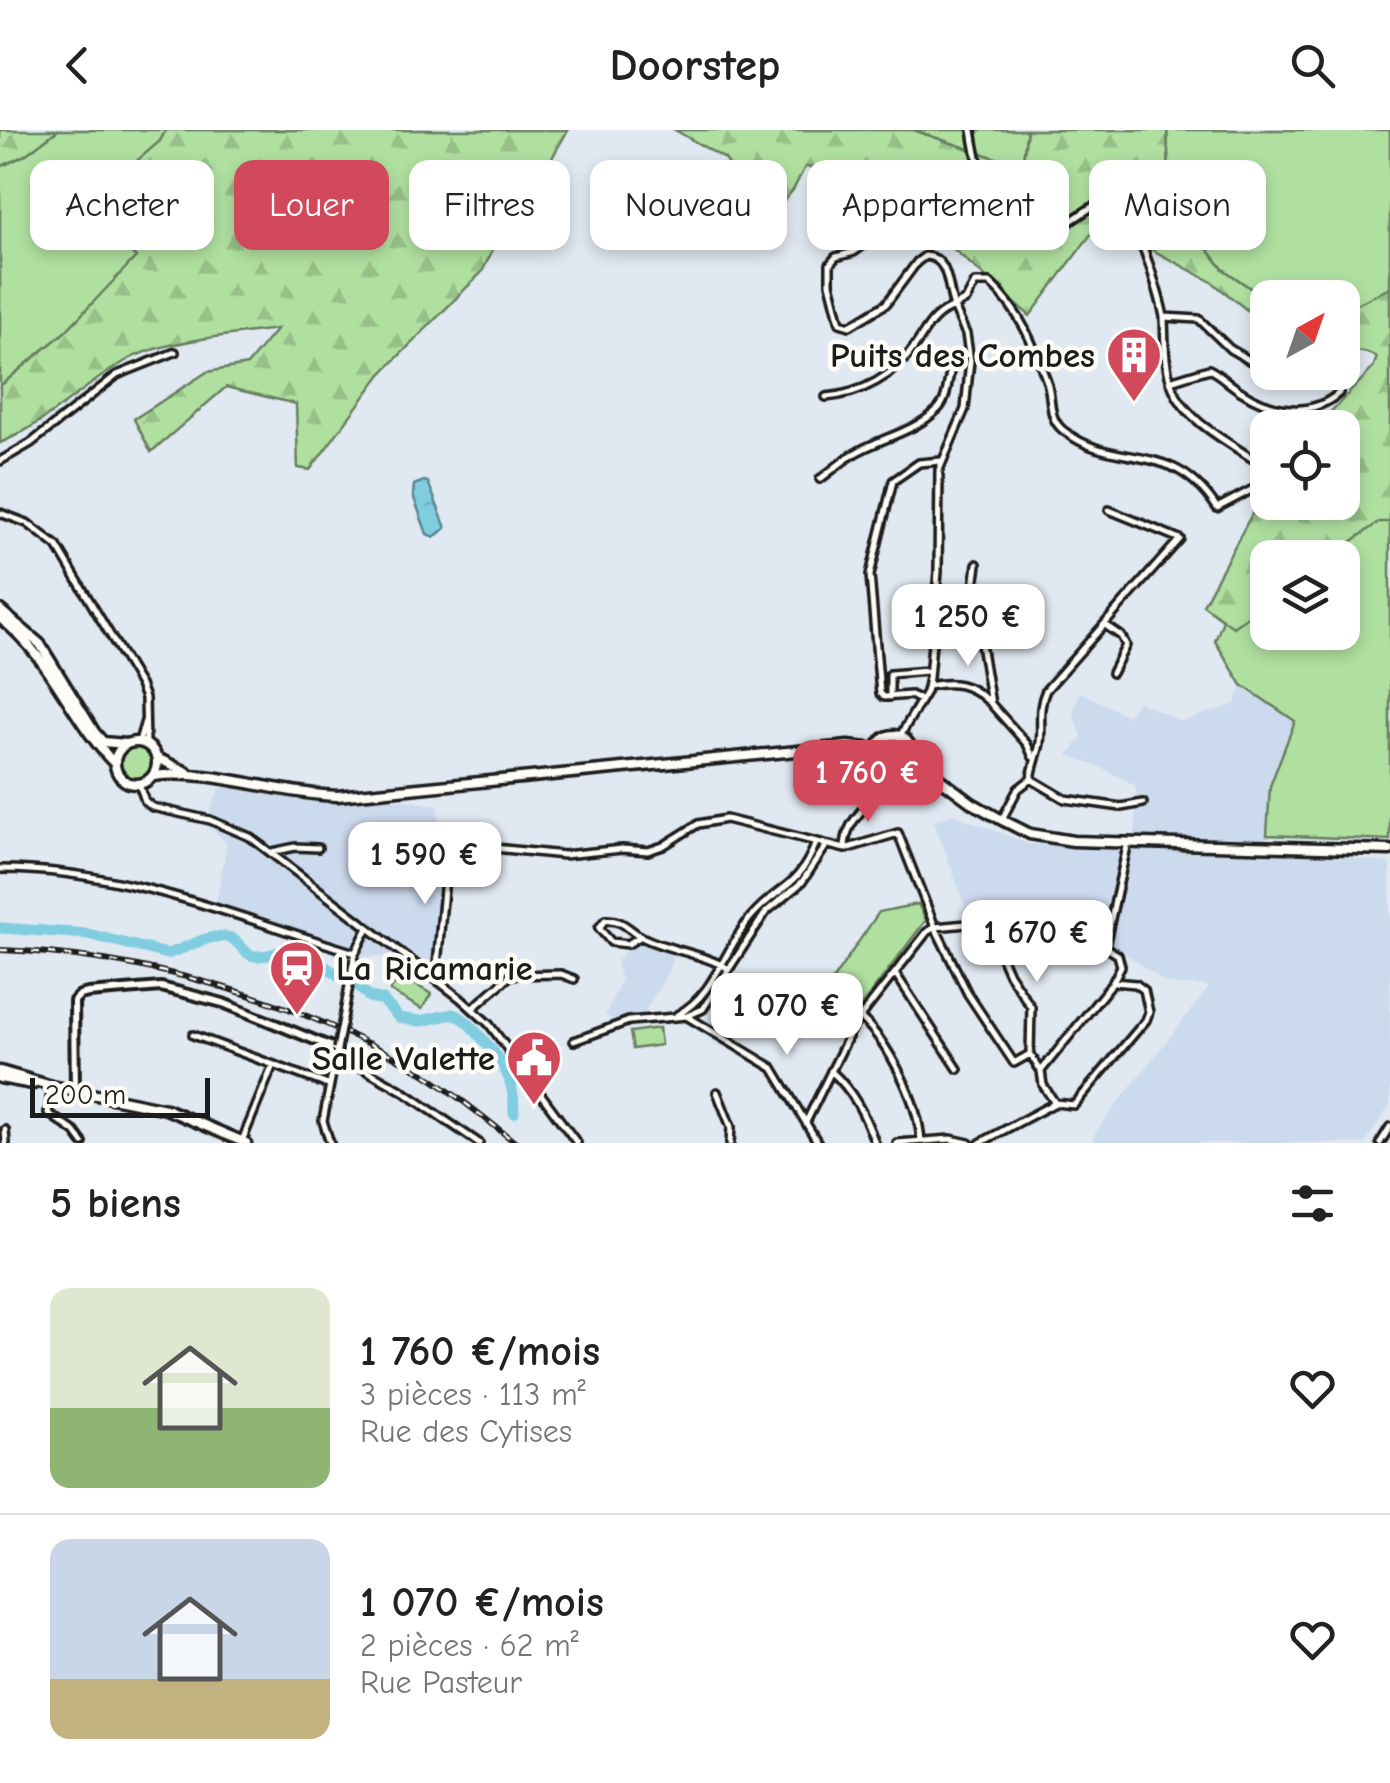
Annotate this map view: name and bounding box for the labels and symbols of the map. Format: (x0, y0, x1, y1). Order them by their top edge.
north arrow (1250, 280, 1360, 390)
building icon: Puits des Combes (1104, 325, 1164, 404)
place label: Puits des Combes (830, 335, 1095, 376)
pin: 1 250 € (876, 584, 1060, 669)
pin: 1 760 € (776, 740, 960, 825)
pin: 1 590 € (333, 822, 517, 907)
pin: 1 670 € (945, 900, 1129, 985)
station icon: La Ricamarie (267, 938, 327, 1017)
place label: La Ricamarie (336, 948, 533, 989)
pin: 1 070 € (695, 973, 879, 1058)
public building icon: Salle Valette (504, 1028, 564, 1107)
place label: Salle Valette (312, 1038, 495, 1079)
scale bar (30, 1073, 210, 1118)

